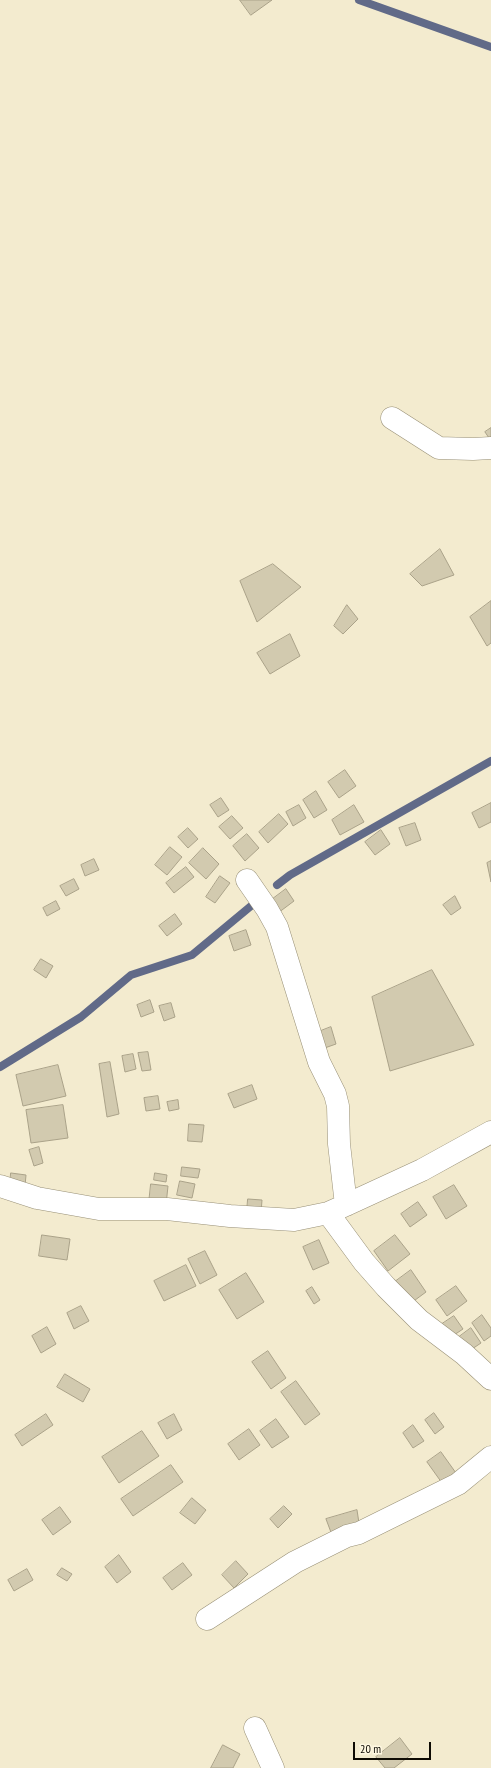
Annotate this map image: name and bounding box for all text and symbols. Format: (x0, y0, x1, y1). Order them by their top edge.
scale bar (355, 1734, 433, 1760)
text: 20 m (360, 1741, 381, 1756)

